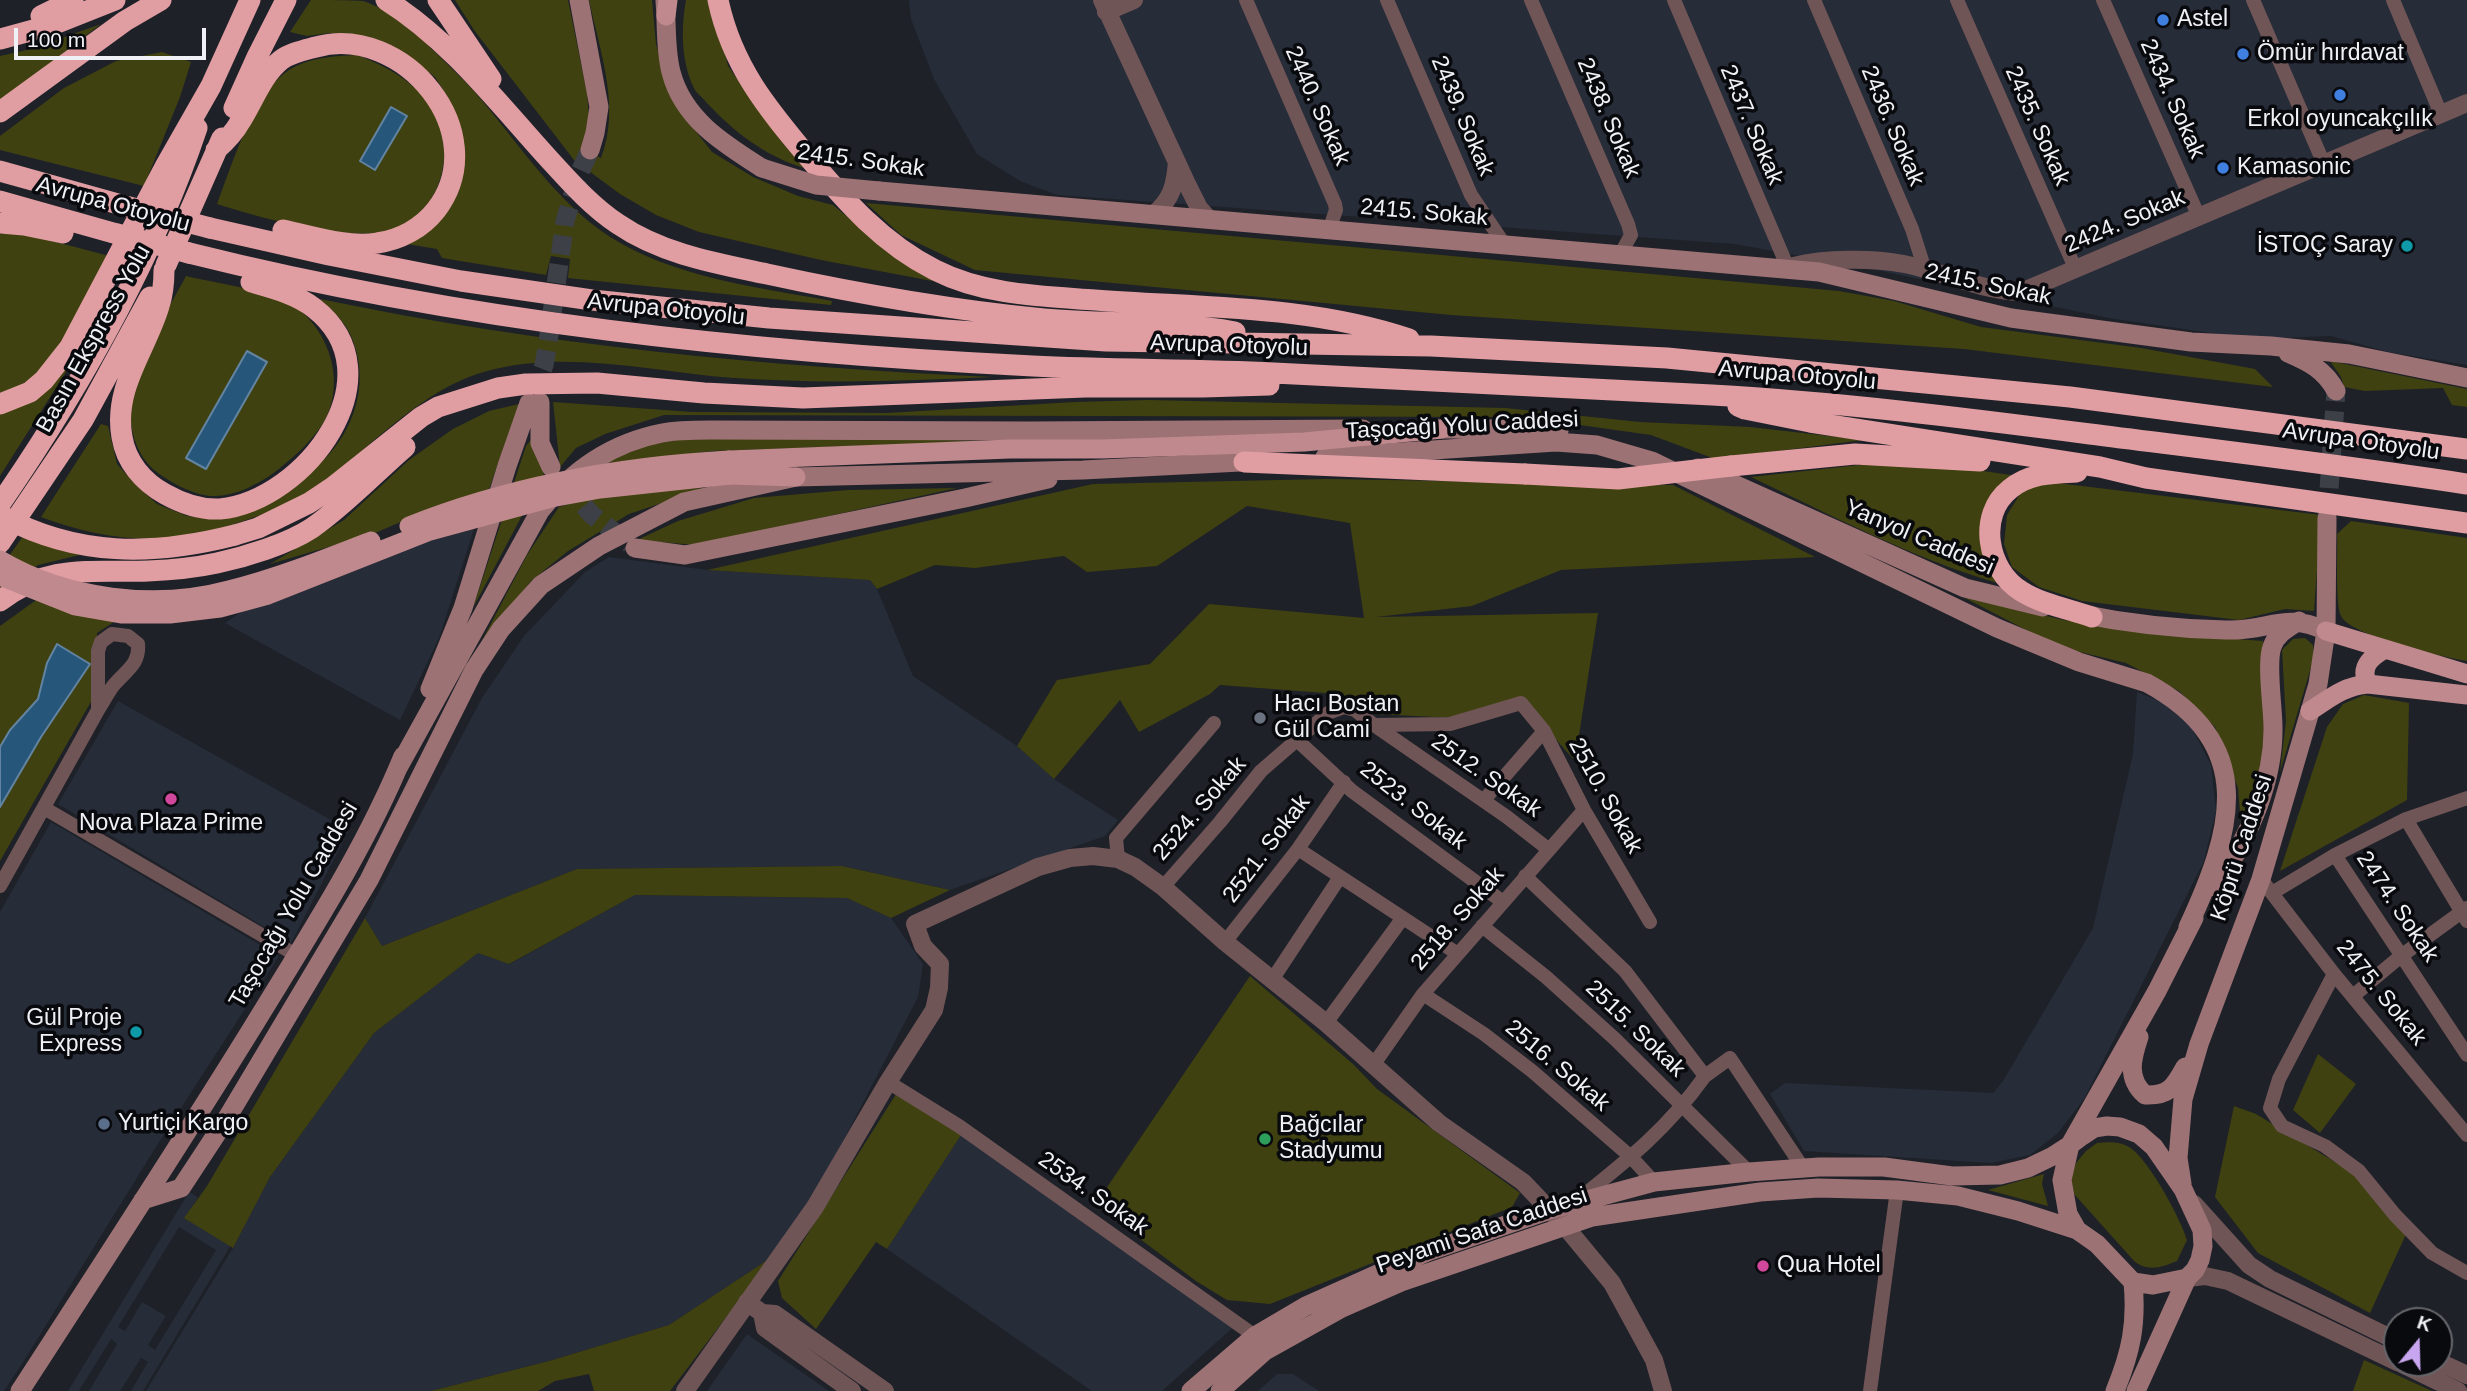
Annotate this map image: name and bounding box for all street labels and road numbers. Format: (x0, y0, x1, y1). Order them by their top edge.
street label: 2434. Sokak (2133, 35, 2211, 163)
street label: 2440. Sokak (1278, 42, 1356, 170)
street label: 2439. Sokak (1424, 52, 1500, 180)
street label: 2438. Sokak (1570, 54, 1646, 182)
street label: 2437. Sokak (1713, 61, 1789, 189)
street label: 2436. Sokak (1854, 62, 1930, 190)
street label: 2435. Sokak (1998, 62, 2076, 190)
street label: 2415. Sokak (796, 138, 926, 184)
street label: Avrupa Otoyolu (33, 171, 193, 239)
street label: 2424. Sokak (2061, 184, 2189, 260)
street label: 2415. Sokak (1359, 194, 1489, 232)
street label: Basın Ekspress Yolu (31, 240, 157, 438)
street label: 2415. Sokak (1923, 258, 2053, 312)
street label: Avrupa Otoyolu (586, 288, 746, 332)
street label: Avrupa Otoyolu (1150, 329, 1308, 363)
street label: Avrupa Otoyolu (1717, 355, 1877, 397)
street label: Taşocağı Yolu Caddesi (1345, 406, 1579, 446)
street label: Avrupa Otoyolu (2281, 417, 2441, 467)
street label: Yanyol Caddesi (1840, 494, 1998, 582)
street label: 2512. Sokak (1426, 728, 1546, 824)
street label: 2510. Sokak (1562, 733, 1648, 859)
street label: 2524. Sokak (1148, 752, 1252, 866)
street label: 2523. Sokak (1354, 756, 1472, 856)
street label: Köprü Caddesi (2205, 771, 2279, 925)
street label: 2521. Sokak (1218, 790, 1316, 908)
street label: Taşocağı Yolu Caddesi (224, 797, 364, 1013)
street label: 2474. Sokak (2350, 846, 2444, 968)
street label: 2518. Sokak (1406, 862, 1510, 976)
street label: 2475. Sokak (2330, 935, 2432, 1051)
street label: 2515. Sokak (1579, 975, 1691, 1083)
street label: 2516. Sokak (1499, 1014, 1615, 1118)
street label: 2534. Sokak (1033, 1146, 1153, 1242)
street label: Peyami Safa Caddesi (1373, 1182, 1591, 1280)

